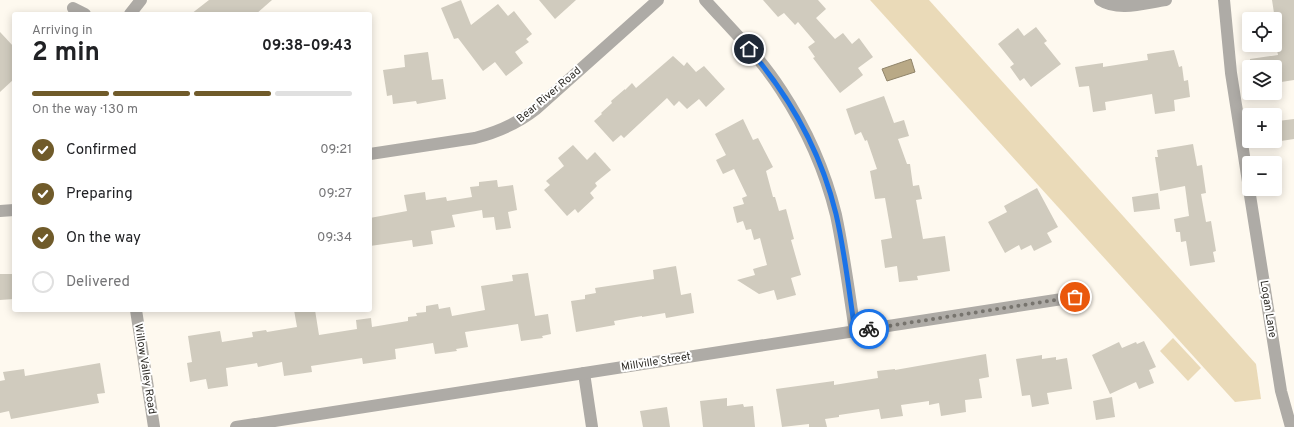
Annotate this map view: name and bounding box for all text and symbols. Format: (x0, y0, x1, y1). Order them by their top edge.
map controls (1242, 12, 1282, 196)
button: locate (1242, 12, 1282, 52)
text: Arriving in (32, 23, 93, 39)
pin (732, 32, 766, 66)
text: 2 min (32, 37, 100, 70)
text: 09:38–09:43 (262, 37, 352, 56)
icon: home (738, 38, 760, 60)
button: layers (1242, 60, 1282, 100)
street label: Bear River Road (514, 64, 584, 126)
text: On the way · 130 m (32, 102, 138, 118)
button: + (1242, 108, 1282, 148)
icon: check (32, 139, 54, 161)
text: Confirmed (66, 141, 137, 160)
text: 09:21 (320, 142, 352, 158)
button: − (1242, 156, 1282, 196)
icon: check (32, 183, 54, 205)
text: Preparing (66, 185, 133, 204)
text: 09:27 (318, 186, 352, 202)
icon: check (32, 227, 54, 249)
text: On the way (66, 229, 141, 248)
text: 09:34 (317, 230, 352, 246)
text: Delivered (66, 273, 130, 292)
street label: Logan Lane (1257, 279, 1279, 339)
pin (1058, 280, 1092, 314)
icon: bag (1064, 286, 1086, 308)
courier (849, 309, 889, 349)
icon: bike (858, 318, 880, 340)
street label: Willow Valley Road (131, 323, 159, 415)
street label: Millville Street (620, 350, 692, 374)

